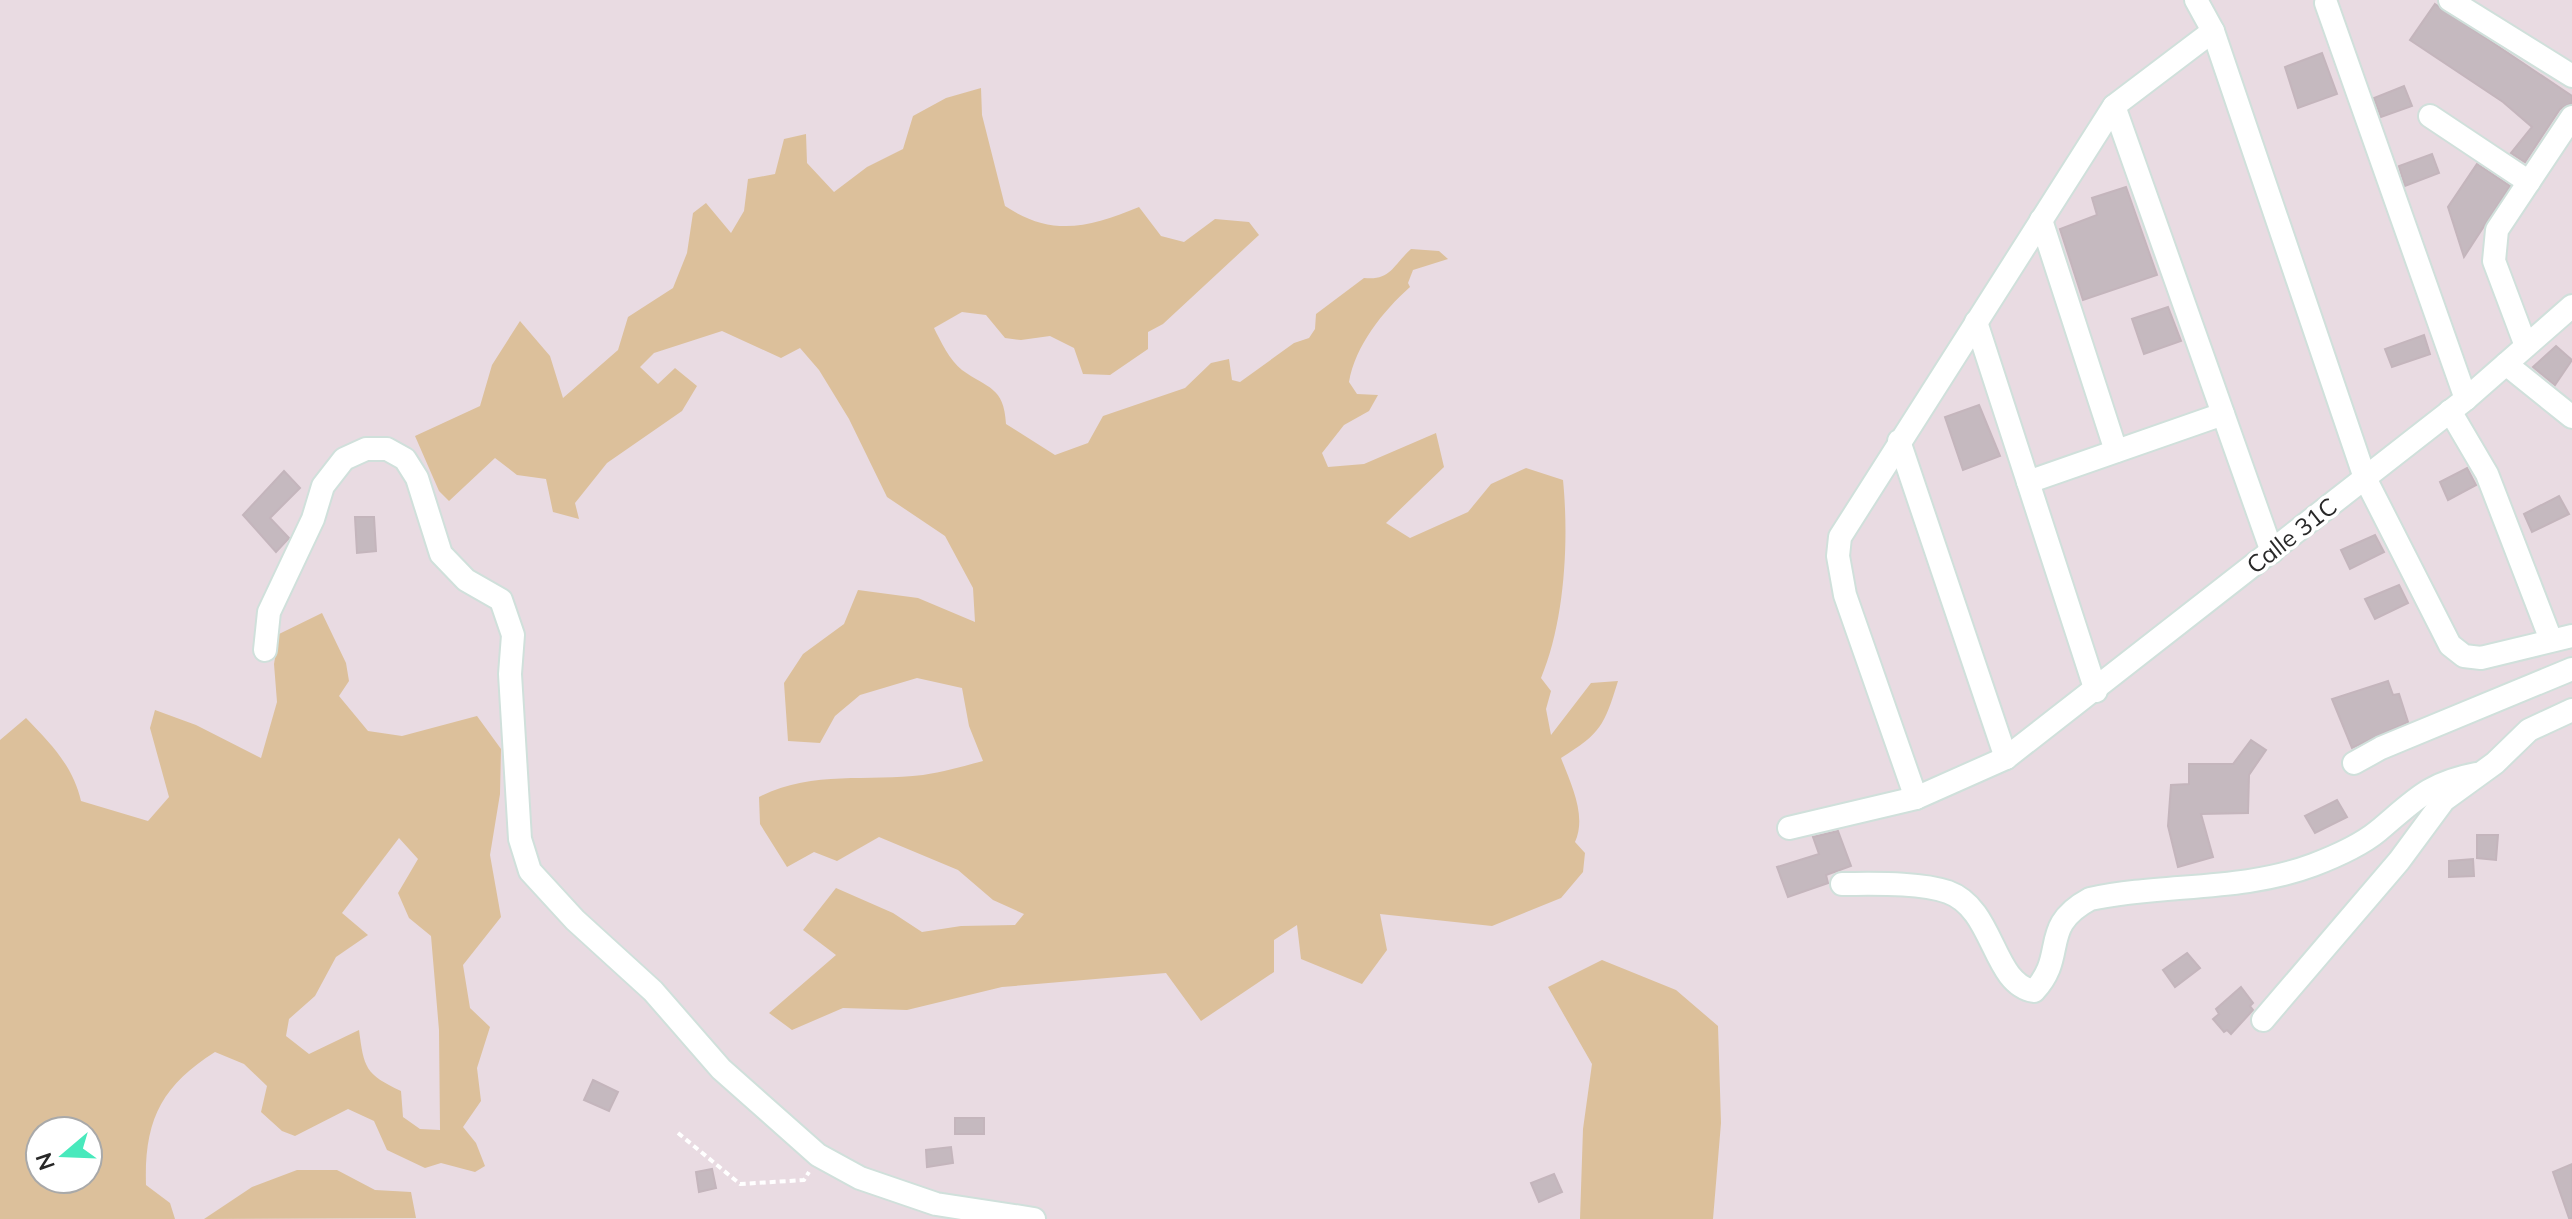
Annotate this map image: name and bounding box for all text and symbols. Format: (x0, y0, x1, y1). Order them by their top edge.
street label: Calle 31C (2240, 491, 2343, 580)
north arrow (24, 1115, 104, 1195)
text: N (29, 1149, 61, 1174)

